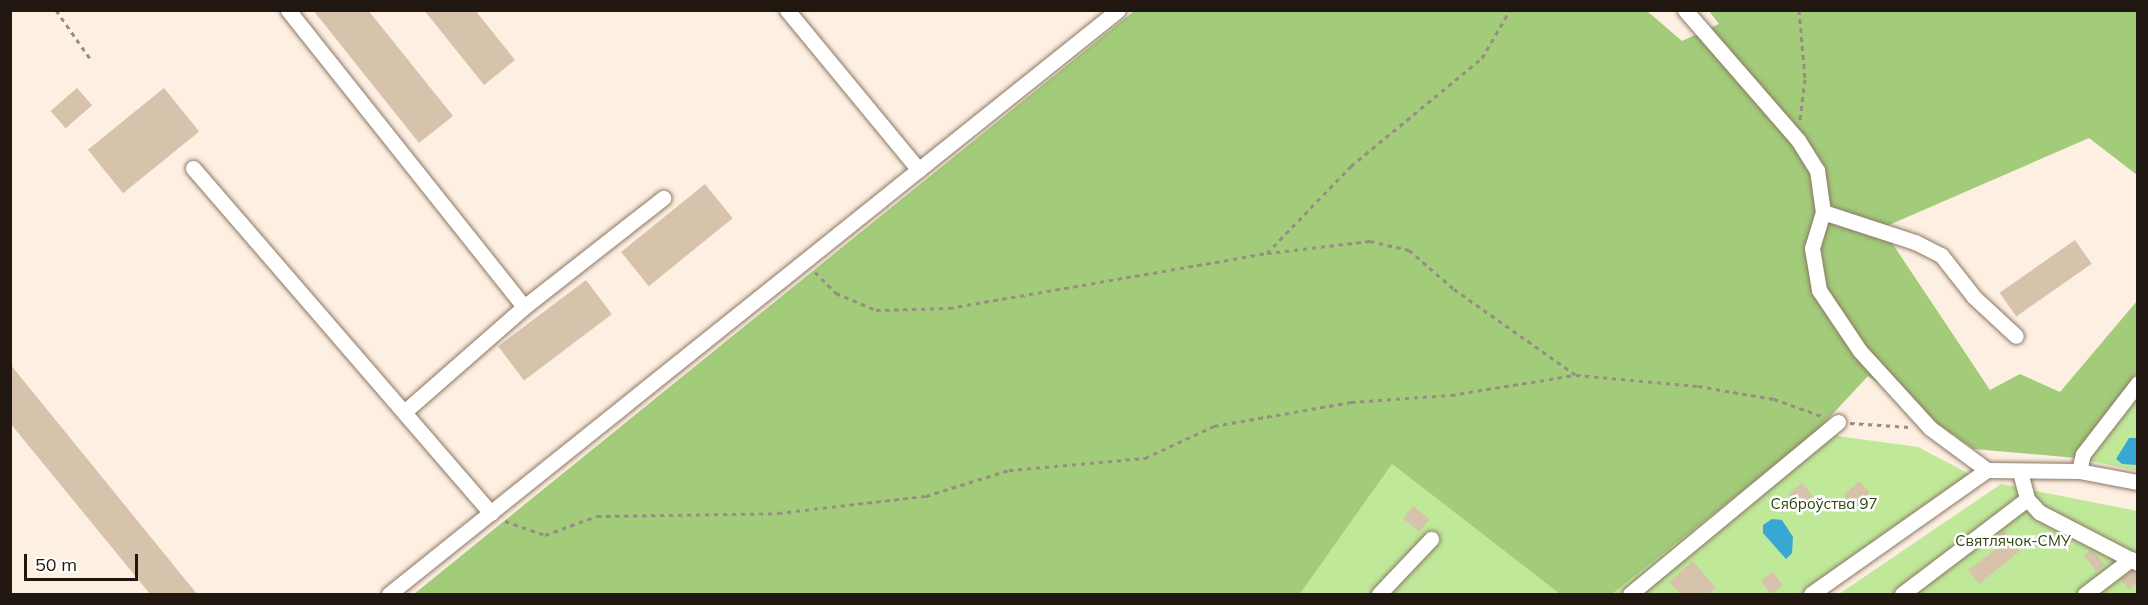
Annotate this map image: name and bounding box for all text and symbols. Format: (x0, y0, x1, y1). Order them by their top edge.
park label: Сяброўства 97 (1771, 495, 1877, 513)
park label: Святлячок-СМУ (1955, 532, 2071, 550)
scale bar (27, 542, 141, 580)
text: 50 m (35, 553, 77, 576)

